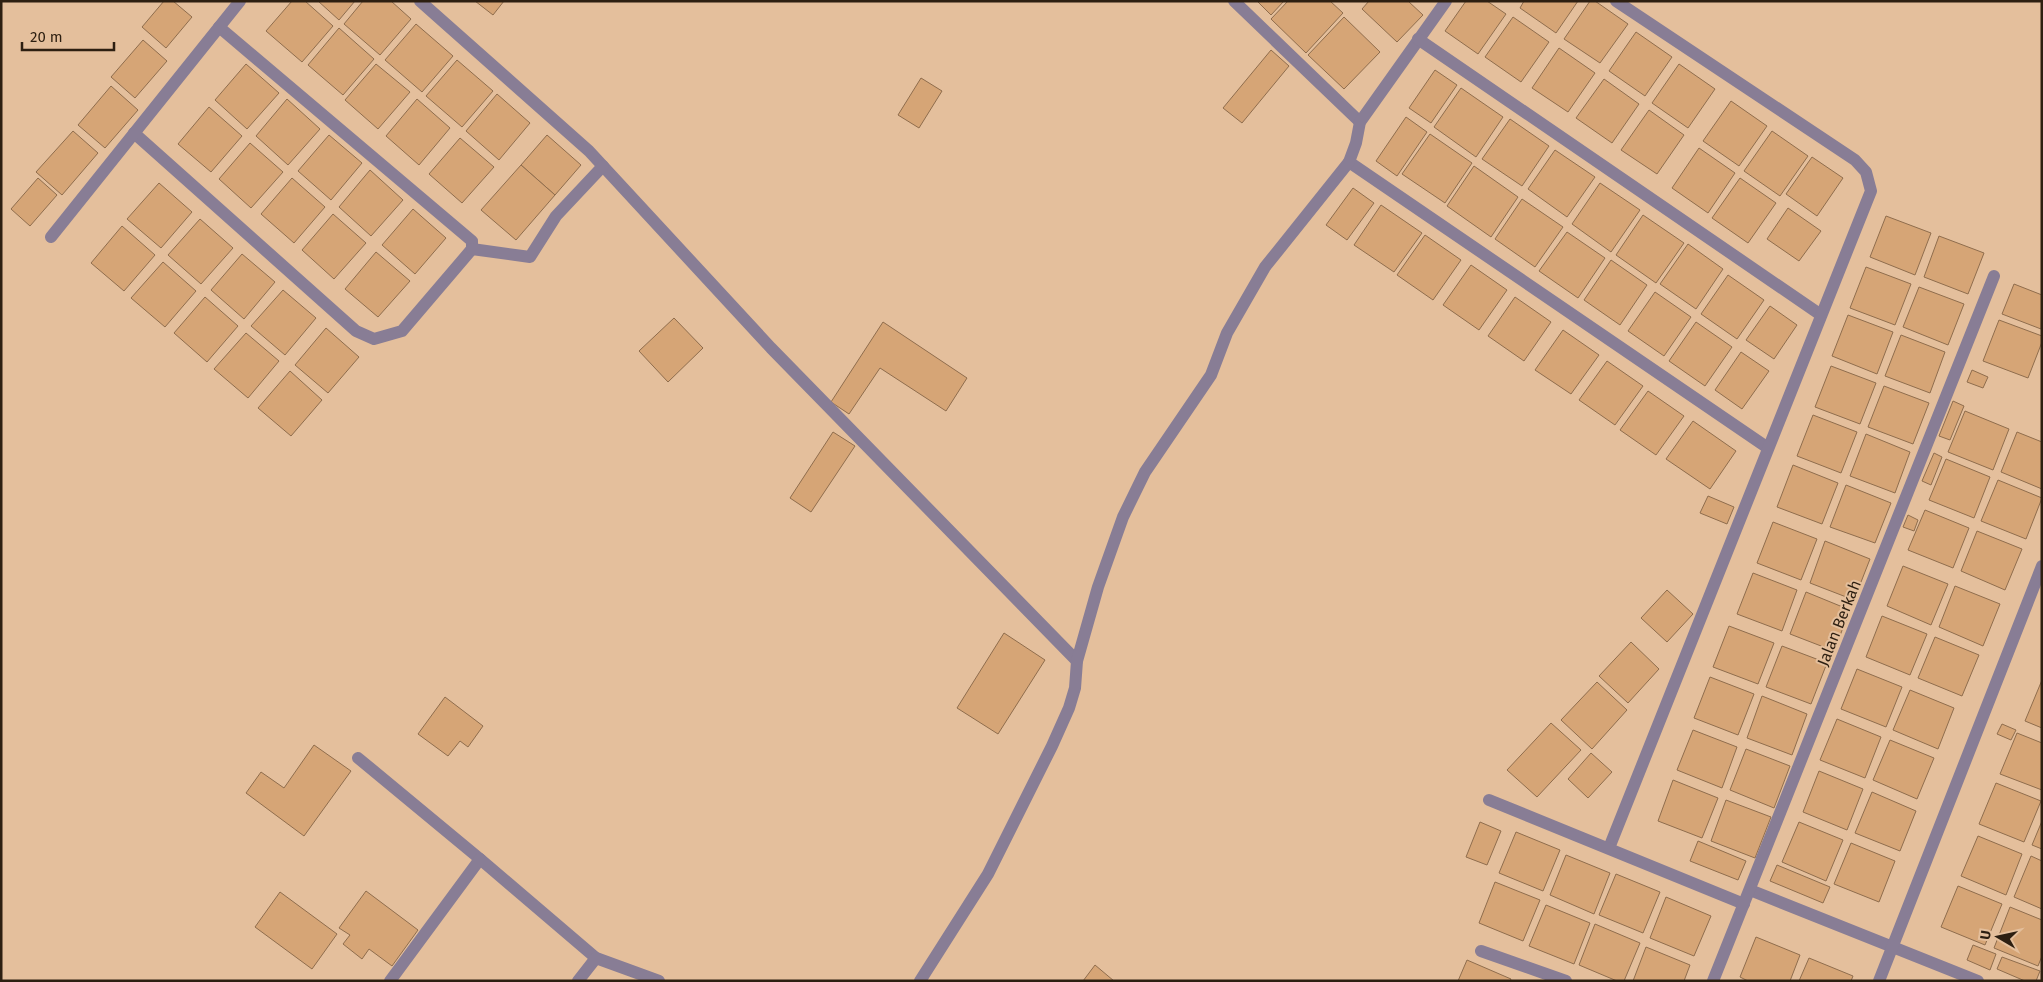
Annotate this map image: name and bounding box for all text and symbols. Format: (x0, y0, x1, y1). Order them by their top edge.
scale bar (22, 20, 115, 52)
text: 20 m (30, 28, 63, 46)
street label: Jalan Berkah (1813, 577, 1865, 669)
north arrow (1973, 912, 2023, 962)
text: U (1977, 929, 1995, 941)

